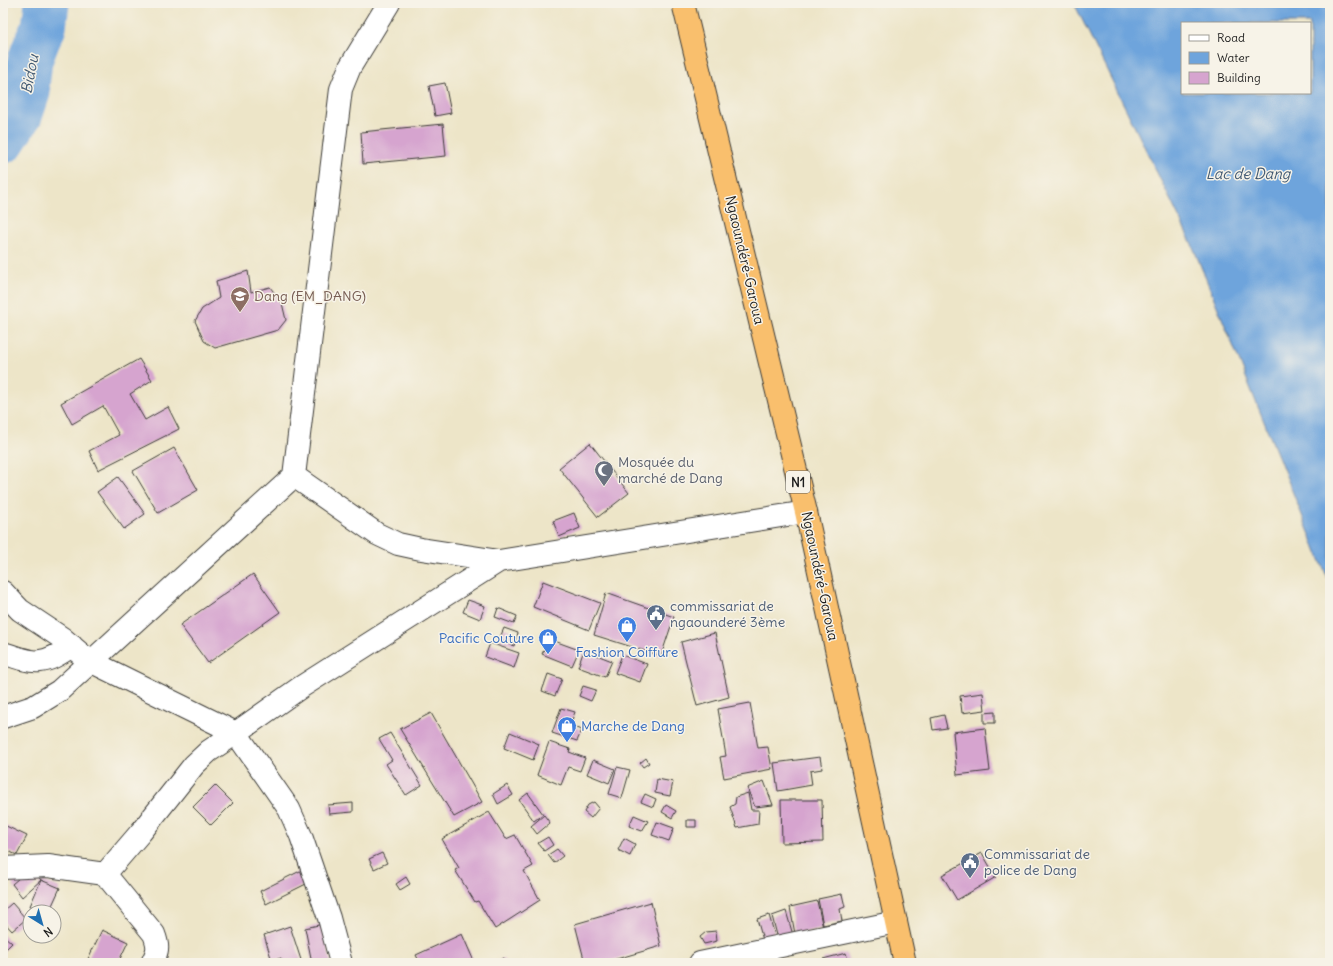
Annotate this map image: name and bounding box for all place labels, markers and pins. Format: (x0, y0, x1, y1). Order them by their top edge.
school or university icon: Dang (EM_DANG) (229, 285, 251, 313)
place label: Dang (EM_DANG) (254, 287, 366, 305)
place label: Mosquée du marché de Dang (618, 453, 723, 487)
mosque icon: Mosquée du marché de Dang (593, 459, 615, 487)
place label: commissariat de ngaounderé 3ème (670, 597, 785, 631)
public building icon: commissariat de ngaounderé 3ème (645, 603, 667, 631)
shop icon: Fashion Coiffure (616, 615, 638, 643)
shop icon: Pacific Couture (537, 627, 559, 655)
place label: Pacific Couture (439, 629, 534, 647)
place label: Fashion Coiffure (576, 643, 678, 661)
shop icon: Marche de Dang (556, 715, 578, 743)
place label: Marche de Dang (581, 717, 685, 735)
place label: Commissariat de police de Dang (984, 845, 1090, 879)
public building icon: Commissariat de police de Dang (959, 851, 981, 879)

